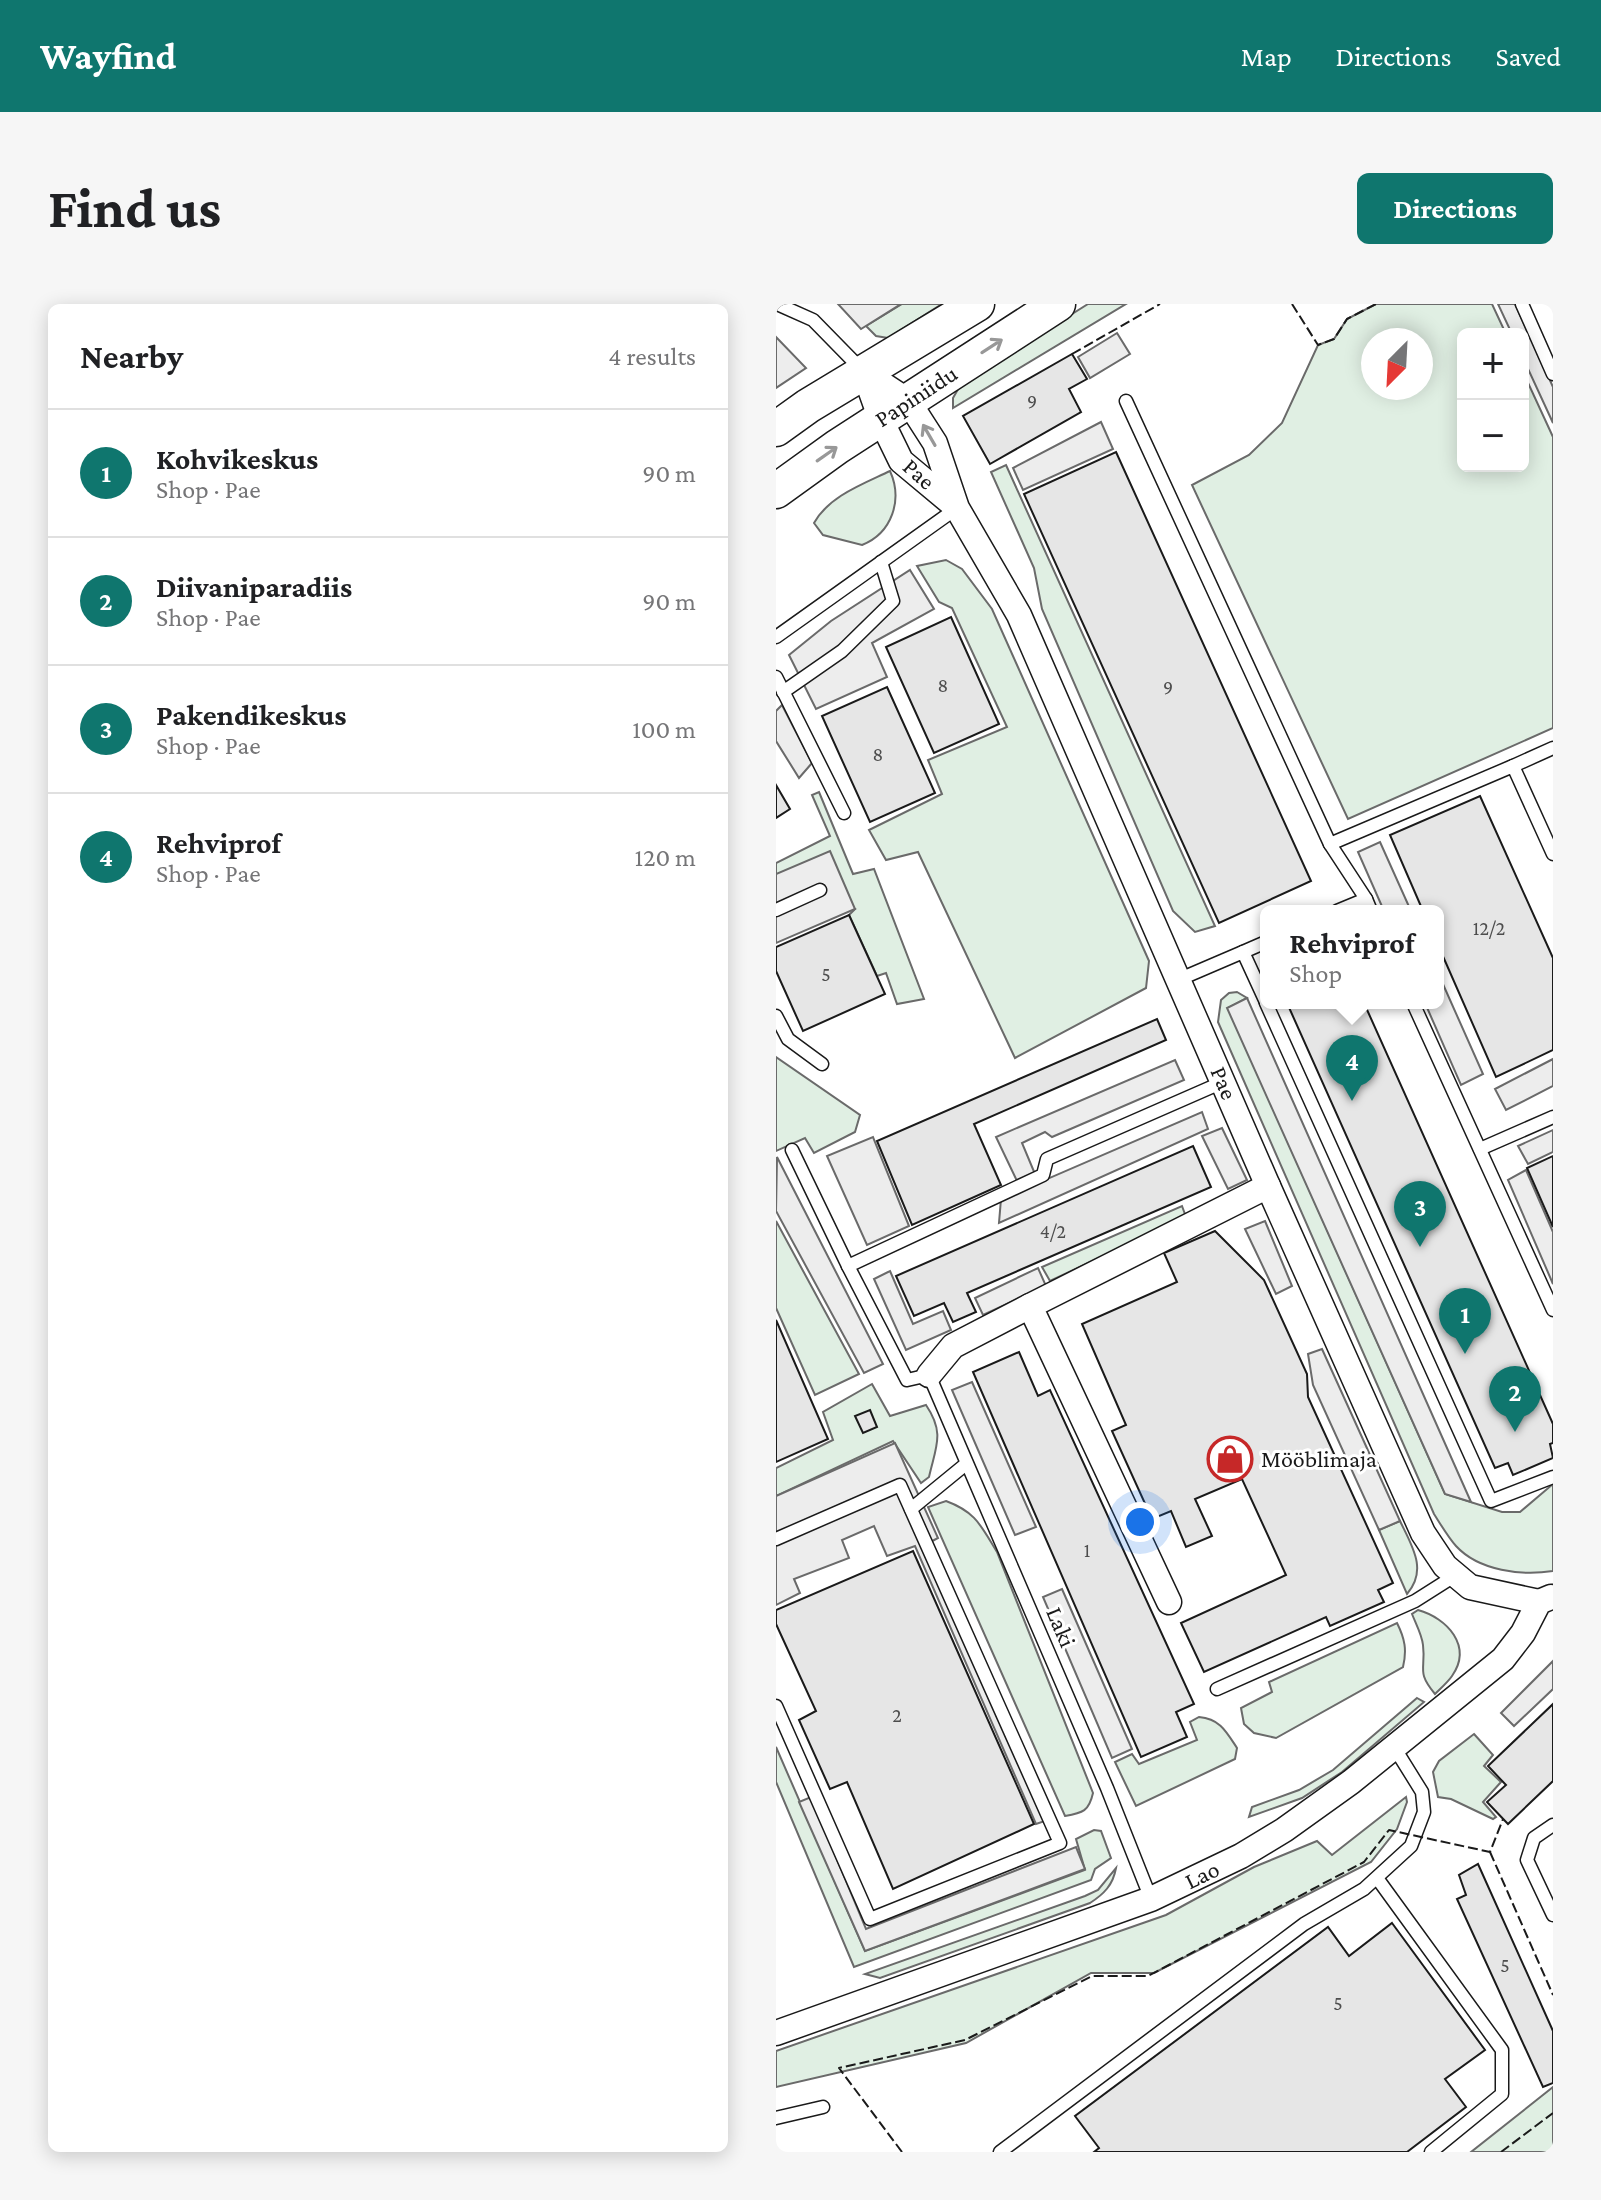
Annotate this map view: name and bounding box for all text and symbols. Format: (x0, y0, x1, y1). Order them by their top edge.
text: Wayfind (40, 35, 176, 77)
text: Map (1241, 41, 1292, 72)
text: Directions (1336, 41, 1451, 72)
text: Saved (1495, 41, 1561, 72)
button: Directions (1357, 173, 1553, 244)
text: Find us (48, 177, 221, 239)
north arrow (1361, 328, 1433, 400)
map controls (1457, 328, 1529, 472)
button: + (1457, 328, 1529, 400)
text: Nearby (80, 338, 183, 375)
one-way arrow (981, 338, 1003, 355)
text: 4 results (608, 342, 696, 371)
street label: Papiniidu (870, 359, 962, 432)
house number: 9 (1027, 390, 1037, 412)
button: − (1457, 400, 1529, 472)
one-way arrow (921, 424, 937, 447)
text: Kohvikeskus (156, 442, 318, 475)
one-way arrow (816, 446, 838, 462)
street label: Pae (898, 452, 941, 495)
text: 1 (101, 459, 111, 488)
text: 90 m (642, 459, 696, 488)
text: Shop · Pae (156, 475, 261, 504)
text: Diivaniparadiis (156, 570, 352, 603)
text: 2 (99, 587, 113, 616)
text: 90 m (642, 587, 696, 616)
text: Shop · Pae (156, 603, 261, 632)
house number: 8 (938, 674, 948, 696)
house number: 9 (1163, 676, 1173, 698)
text: Pakendikeskus (156, 698, 347, 731)
text: 3 (100, 715, 112, 744)
text: 100 m (632, 715, 696, 744)
text: Shop · Pae (156, 731, 261, 760)
house number: 8 (873, 743, 883, 765)
text: Rehviprof (156, 826, 281, 859)
text: 4 (99, 843, 113, 872)
text: 120 m (635, 843, 696, 872)
text: Shop · Pae (156, 859, 261, 888)
popup (1260, 905, 1444, 1009)
house number: 12/2 (1473, 917, 1505, 939)
text: Rehviprof (1289, 926, 1415, 959)
text: Shop (1289, 959, 1342, 988)
house number: 5 (821, 963, 831, 985)
pin: 4 (1326, 1035, 1378, 1101)
street label: Pae (1206, 1062, 1243, 1103)
pin: 3 (1394, 1181, 1446, 1247)
house number: 4/2 (1040, 1220, 1066, 1242)
pin: 1 (1439, 1288, 1491, 1354)
pin: 2 (1489, 1366, 1541, 1432)
shop icon: Mööblimaja (1206, 1435, 1254, 1483)
place label: Mööblimaja (1261, 1445, 1377, 1472)
your location (1120, 1502, 1160, 1542)
house number: 1 (1084, 1539, 1090, 1561)
street label: Laki (1041, 1603, 1082, 1651)
house number: 2 (892, 1704, 902, 1726)
street label: Lao (1180, 1855, 1223, 1894)
house number: 5 (1500, 1954, 1510, 1976)
house number: 5 (1333, 1992, 1343, 2014)

